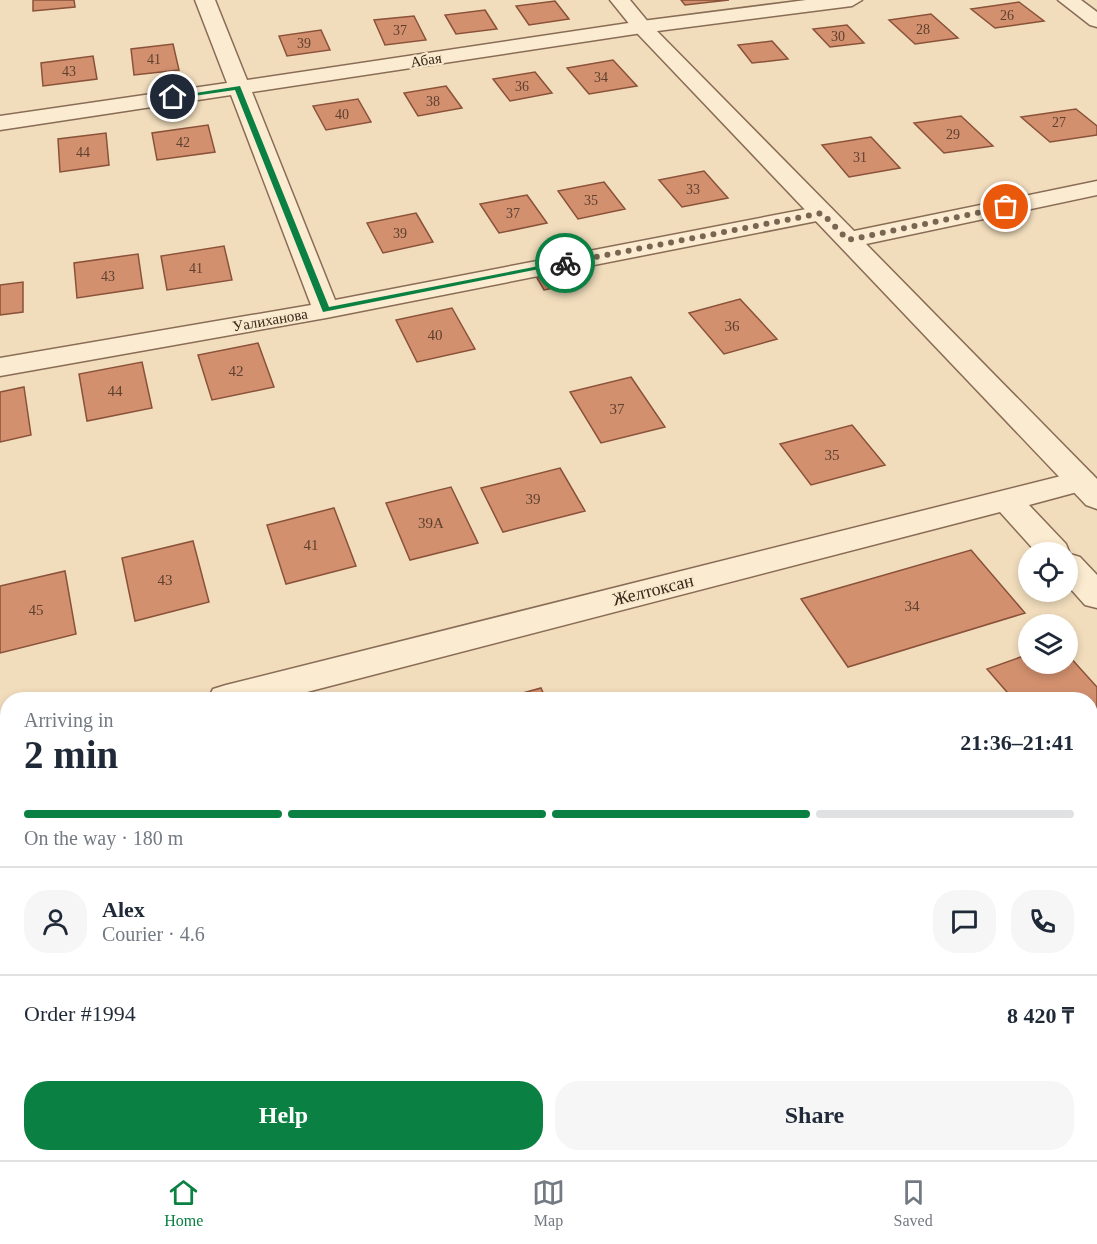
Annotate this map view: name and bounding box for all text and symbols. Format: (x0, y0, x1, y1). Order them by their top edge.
house number: 26 (1000, 8, 1014, 23)
house number: 28 (916, 22, 930, 37)
house number: 37 (393, 23, 407, 38)
house number: 30 (831, 29, 845, 44)
house number: 39 (297, 36, 311, 51)
street label: Абая (409, 50, 443, 70)
house number: 41 (147, 52, 161, 67)
house number: 43 (62, 64, 76, 79)
house number: 34 (594, 70, 608, 85)
pin (147, 71, 198, 122)
house number: 36 (515, 79, 529, 94)
icon: home (156, 80, 189, 113)
house number: 38 (426, 94, 440, 109)
house number: 40 (335, 107, 349, 122)
house number: 27 (1052, 115, 1066, 130)
house number: 29 (946, 127, 960, 142)
house number: 42 (176, 135, 190, 150)
house number: 44 (76, 145, 90, 160)
house number: 31 (853, 150, 867, 165)
pin (980, 181, 1031, 232)
house number: 33 (686, 182, 700, 197)
icon: bag (989, 190, 1022, 223)
house number: 35 (584, 193, 598, 208)
house number: 37 (506, 206, 520, 221)
house number: 39 (393, 226, 407, 241)
courier (535, 233, 595, 293)
icon: bike (549, 247, 582, 280)
house number: 41 (189, 261, 203, 276)
house number: 43 (101, 269, 115, 284)
street label: Уалиханова (231, 305, 309, 334)
house number: 36 (725, 318, 740, 334)
house number: 40 (428, 327, 443, 343)
house number: 42 (229, 363, 244, 379)
house number: 44 (108, 383, 123, 399)
house number: 37 (610, 401, 625, 417)
house number: 35 (825, 447, 840, 463)
house number: 39 (526, 491, 541, 507)
house number: 39А (418, 515, 444, 531)
house number: 41 (304, 537, 319, 553)
map controls (1018, 542, 1078, 674)
button: locate (1018, 542, 1078, 602)
street label: Желтоксан (610, 570, 696, 610)
house number: 43 (158, 572, 173, 588)
house number: 34 (905, 598, 920, 614)
house number: 45 (29, 602, 44, 618)
button: layers (1018, 614, 1078, 674)
text: Arriving in (24, 709, 113, 731)
text: 21:36–21:41 (960, 730, 1074, 755)
text: 2 min (24, 733, 118, 776)
text: On the way · 180 m (24, 827, 183, 849)
button: person (24, 890, 87, 953)
button: chat (933, 890, 996, 953)
button: phone (1011, 890, 1074, 953)
text: Alex (102, 897, 145, 922)
text: Courier · 4.6 (102, 923, 205, 945)
text: Order #1994 (24, 1001, 136, 1026)
text: 8 420 ₸ (1007, 1003, 1074, 1028)
button: Help (24, 1081, 543, 1150)
button: Share (555, 1081, 1074, 1150)
tab: Home (164, 1176, 203, 1230)
tab: Map (532, 1176, 565, 1230)
tab: Saved (894, 1176, 933, 1230)

